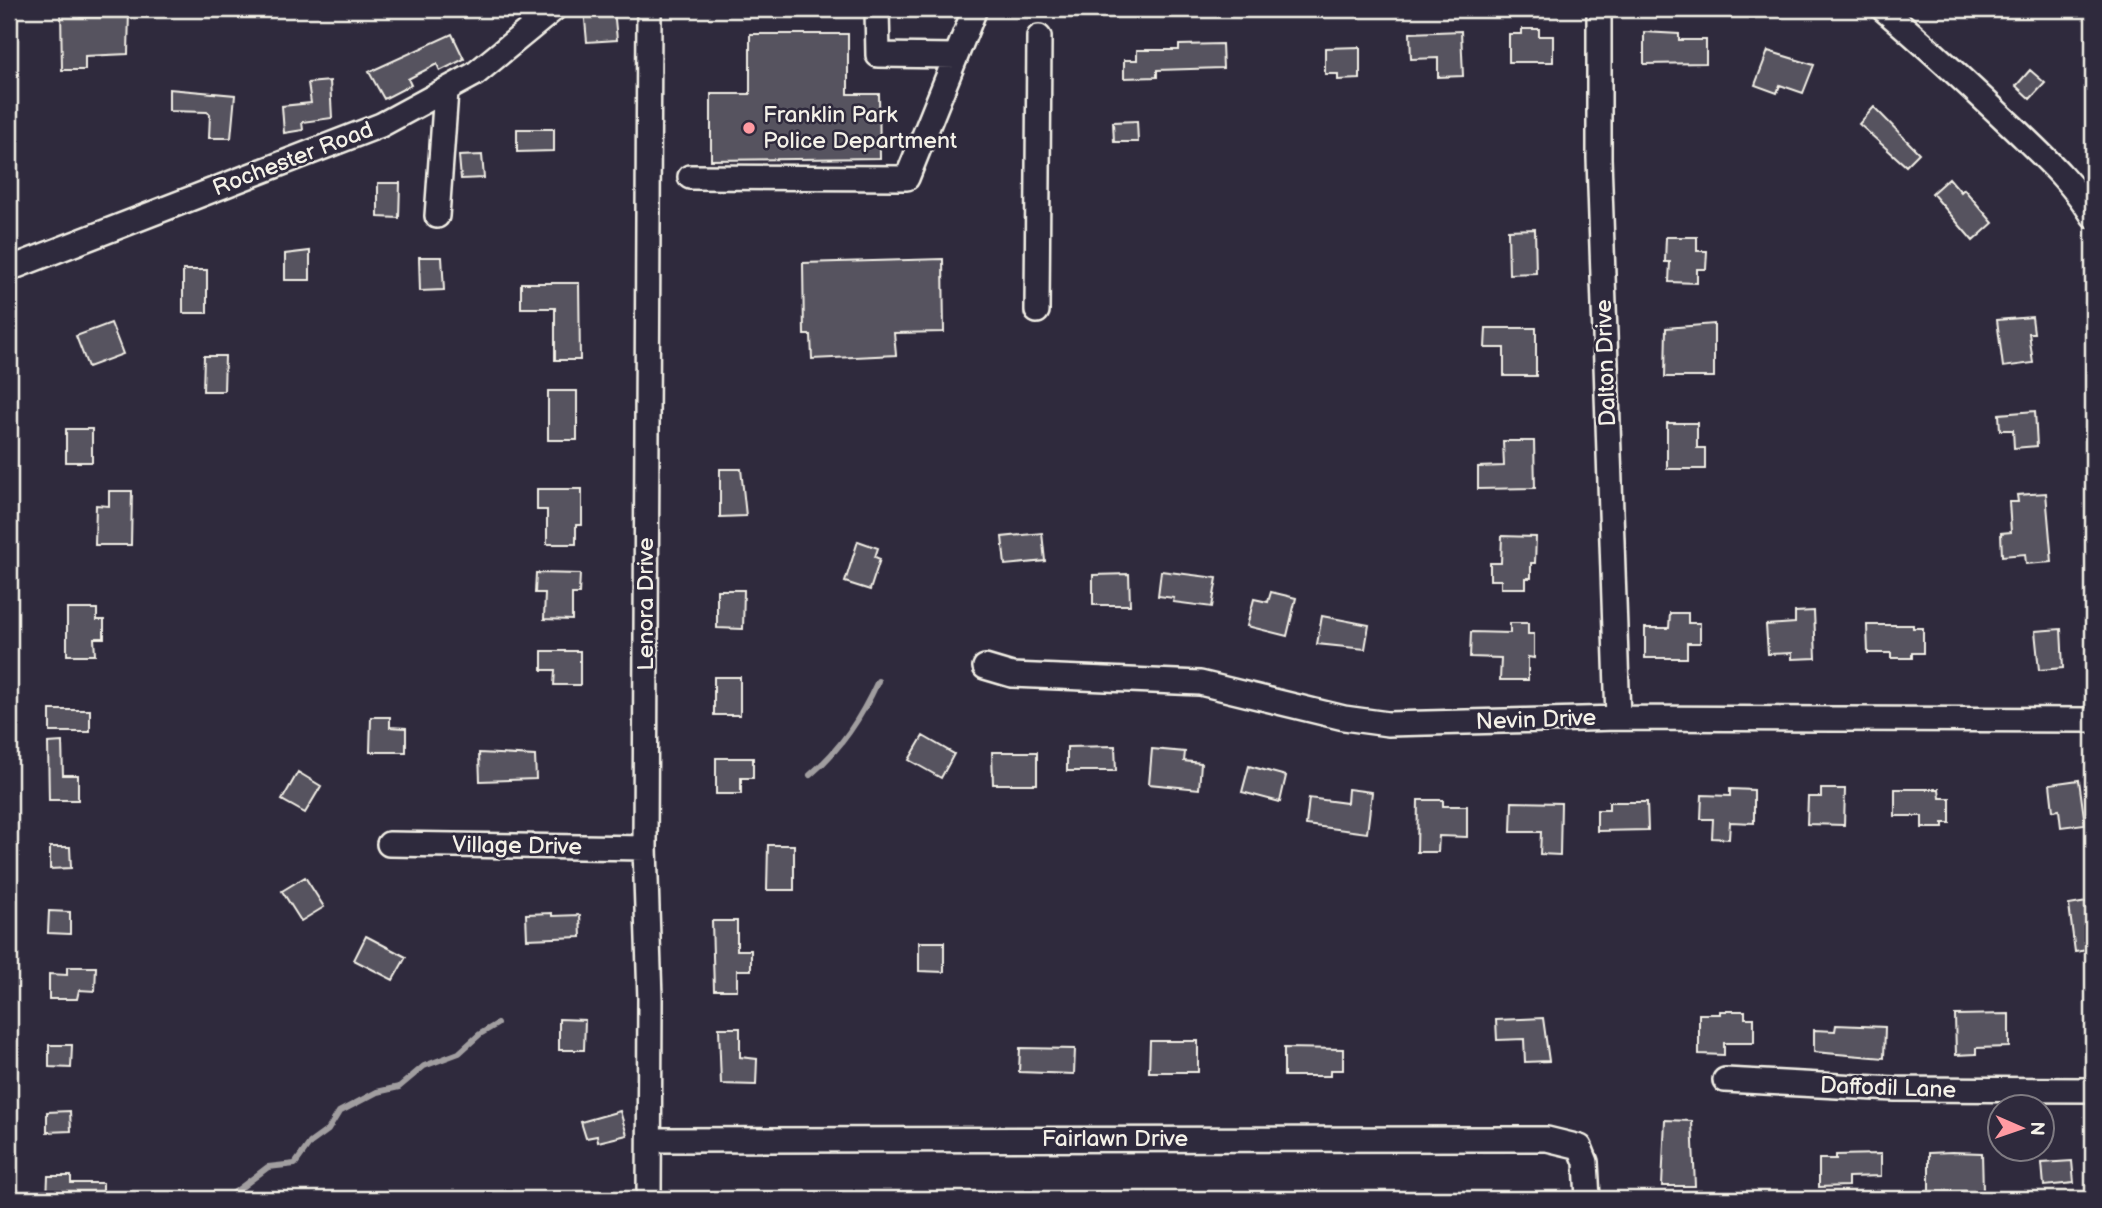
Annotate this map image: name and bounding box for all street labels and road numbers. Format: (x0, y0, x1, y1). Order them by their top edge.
street label: Rochester Road (209, 116, 377, 202)
street label: Dalton Drive (1590, 299, 1622, 427)
street label: Lenora Drive (632, 537, 660, 671)
street label: Nevin Drive (1475, 704, 1597, 736)
street label: Village Drive (452, 831, 582, 861)
street label: Daffodil Lane (1819, 1072, 1957, 1104)
street label: Fairlawn Drive (1042, 1125, 1188, 1153)

